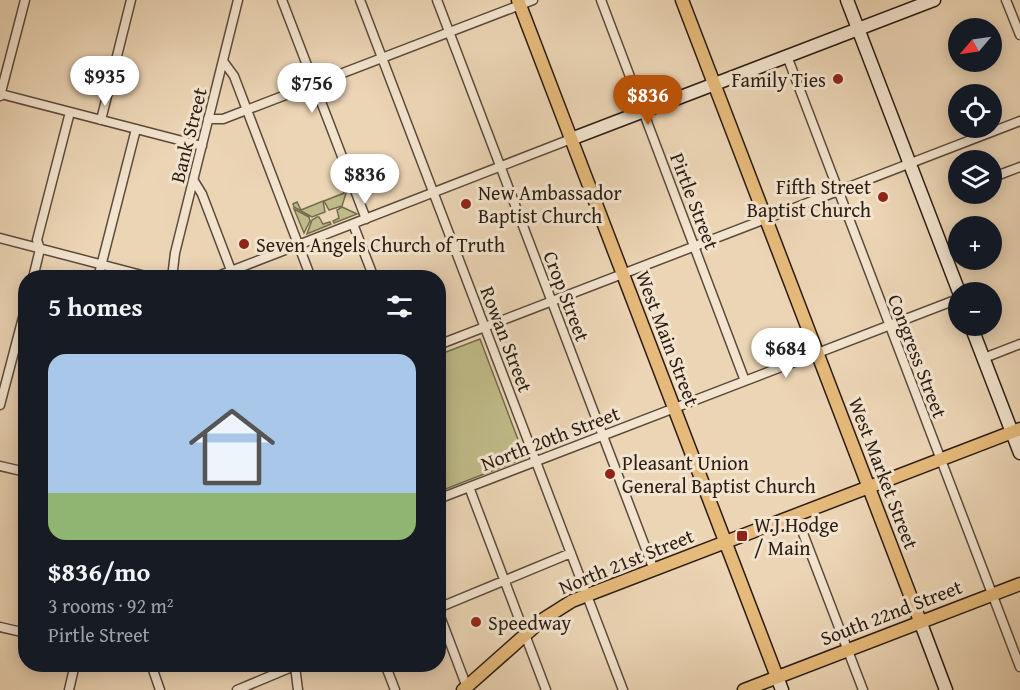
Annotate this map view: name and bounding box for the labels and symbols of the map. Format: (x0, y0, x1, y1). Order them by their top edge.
north arrow (948, 18, 1002, 72)
pin: $935 (69, 56, 141, 107)
pin: $756 (276, 63, 348, 114)
place label: Family Ties (731, 65, 826, 94)
marker: Family Ties (831, 72, 845, 86)
pin: $836 (612, 75, 684, 126)
street label: Bank Street (162, 84, 214, 186)
street label: Pirtle Street (663, 148, 727, 254)
pin: $836 (329, 154, 401, 205)
place label: Fifth Street Baptist Church (747, 172, 871, 224)
place label: New Ambassador Baptist Church (478, 178, 622, 230)
marker: Fifth Street Baptist Church (876, 190, 890, 204)
marker: New Ambassador Baptist Church (459, 197, 473, 211)
place label: Seven Angels Church of Truth (256, 230, 505, 259)
marker: Seven Angels Church of Truth (237, 237, 251, 251)
street label: Crop Street (536, 247, 598, 345)
street label: West Main Street (629, 266, 707, 410)
street label: Rowan Street (474, 282, 540, 396)
street label: Congress Street (881, 290, 955, 422)
pin: $684 (750, 328, 822, 379)
street label: West Market Street (842, 393, 926, 553)
street label: North 20th Street (476, 398, 624, 478)
place label: Pleasant Union General Baptist Church (622, 448, 816, 500)
marker: Pleasant Union General Baptist Church (603, 467, 617, 481)
place label: W.J.Hodge / Main (754, 510, 839, 562)
street label: North 21st Street (554, 521, 698, 601)
marker: W.J.Hodge / Main (735, 529, 749, 543)
street label: South 22nd Street (816, 572, 966, 652)
place label: Speedway (488, 608, 571, 637)
marker: Speedway (469, 615, 483, 629)

